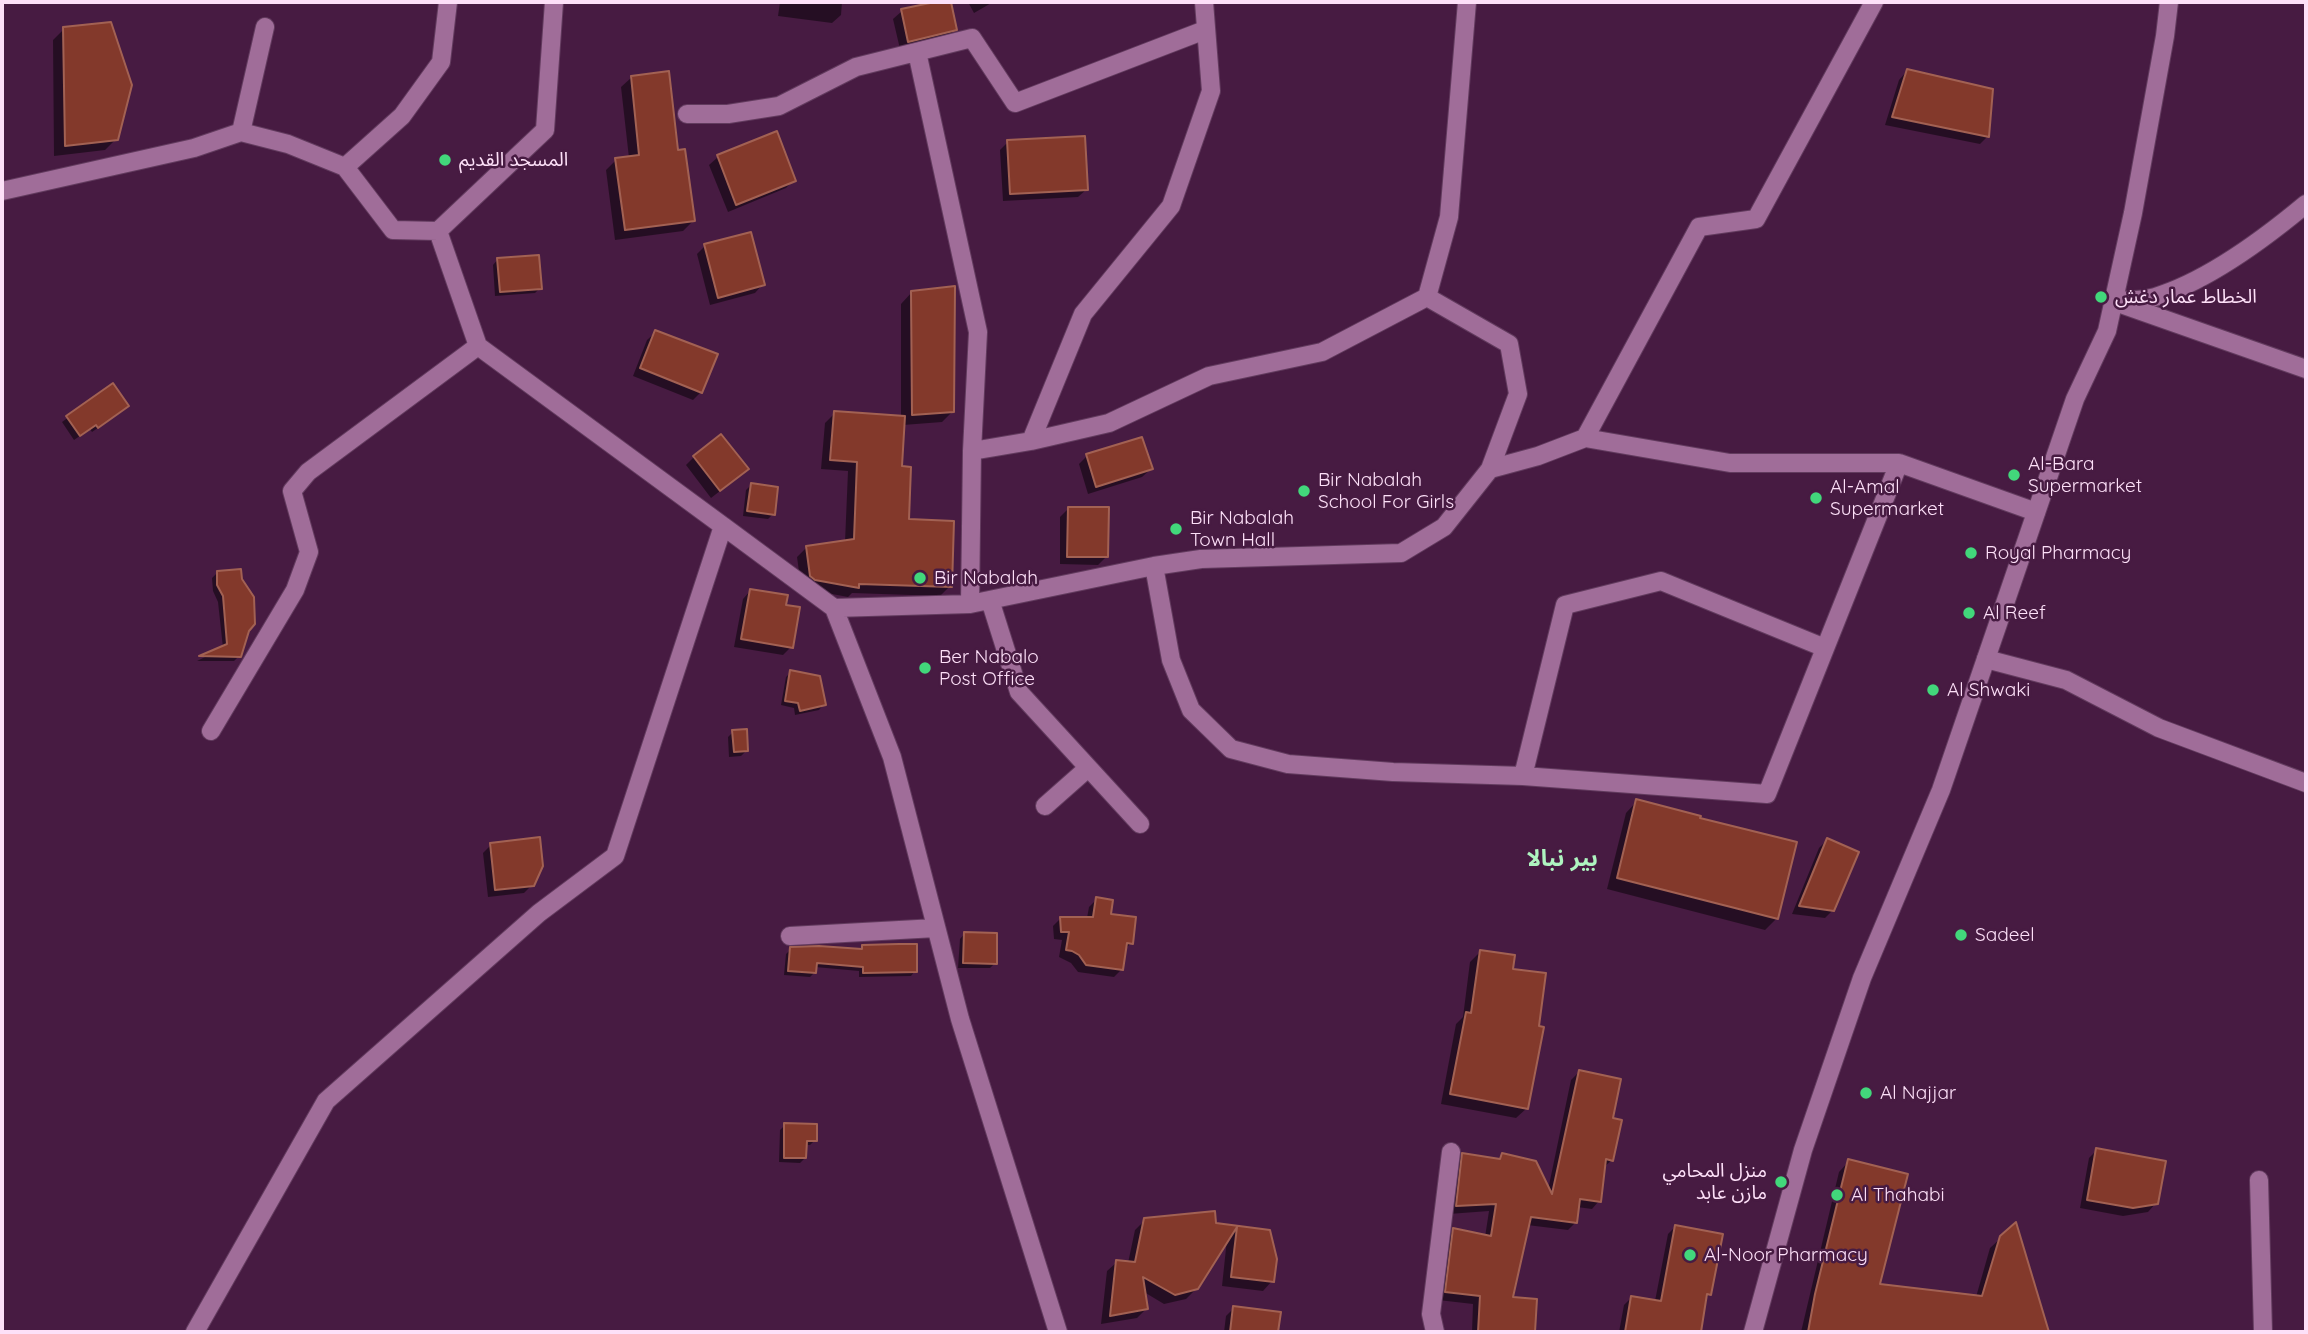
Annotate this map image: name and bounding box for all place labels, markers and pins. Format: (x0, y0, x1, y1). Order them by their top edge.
place label: المسجد القديم (459, 149, 568, 171)
marker: المسجد القديم (437, 152, 453, 168)
place label: الخطاط عمار دغش (2115, 286, 2257, 308)
marker: الخطاط عمار دغش (2093, 289, 2109, 305)
place label: Al-Bara Supermarket (2028, 453, 2142, 497)
marker: Al-Bara Supermarket (2006, 467, 2022, 483)
place label: Bir Nabalah School For Girls (1318, 469, 1454, 513)
place label: Al-Amal Supermarket (1830, 476, 1944, 520)
marker: Bir Nabalah School For Girls (1296, 483, 1312, 499)
marker: Al-Amal Supermarket (1808, 490, 1824, 506)
place label: Bir Nabalah Town Hall (1190, 507, 1294, 551)
marker: Bir Nabalah Town Hall (1168, 521, 1184, 537)
place label: Royal Pharmacy (1985, 542, 2131, 564)
marker: Royal Pharmacy (1963, 545, 1979, 561)
place label: Bir Nabalah (934, 567, 1038, 589)
marker: Bir Nabalah (912, 570, 928, 586)
place label: Al Reef (1983, 602, 2046, 624)
marker: Al Reef (1961, 605, 1977, 621)
place label: Ber Nabalo Post Office (939, 646, 1039, 690)
marker: Ber Nabalo Post Office (917, 660, 933, 676)
place label: Al Shwaki (1947, 679, 2030, 701)
marker: Al Shwaki (1925, 682, 1941, 698)
place label: Sadeel (1975, 924, 2035, 946)
marker: Sadeel (1953, 927, 1969, 943)
place label: Al Najjar (1880, 1082, 1956, 1104)
marker: Al Najjar (1858, 1085, 1874, 1101)
place label: منزل المحامي مازن عابد (1663, 1160, 1767, 1204)
marker: منزل المحامي مازن عابد (1773, 1174, 1789, 1190)
place label: Al Thahabi (1851, 1184, 1945, 1206)
marker: Al Thahabi (1829, 1187, 1845, 1203)
place label: Al-Noor Pharmacy (1704, 1244, 1868, 1266)
marker: Al-Noor Pharmacy (1682, 1247, 1698, 1263)

